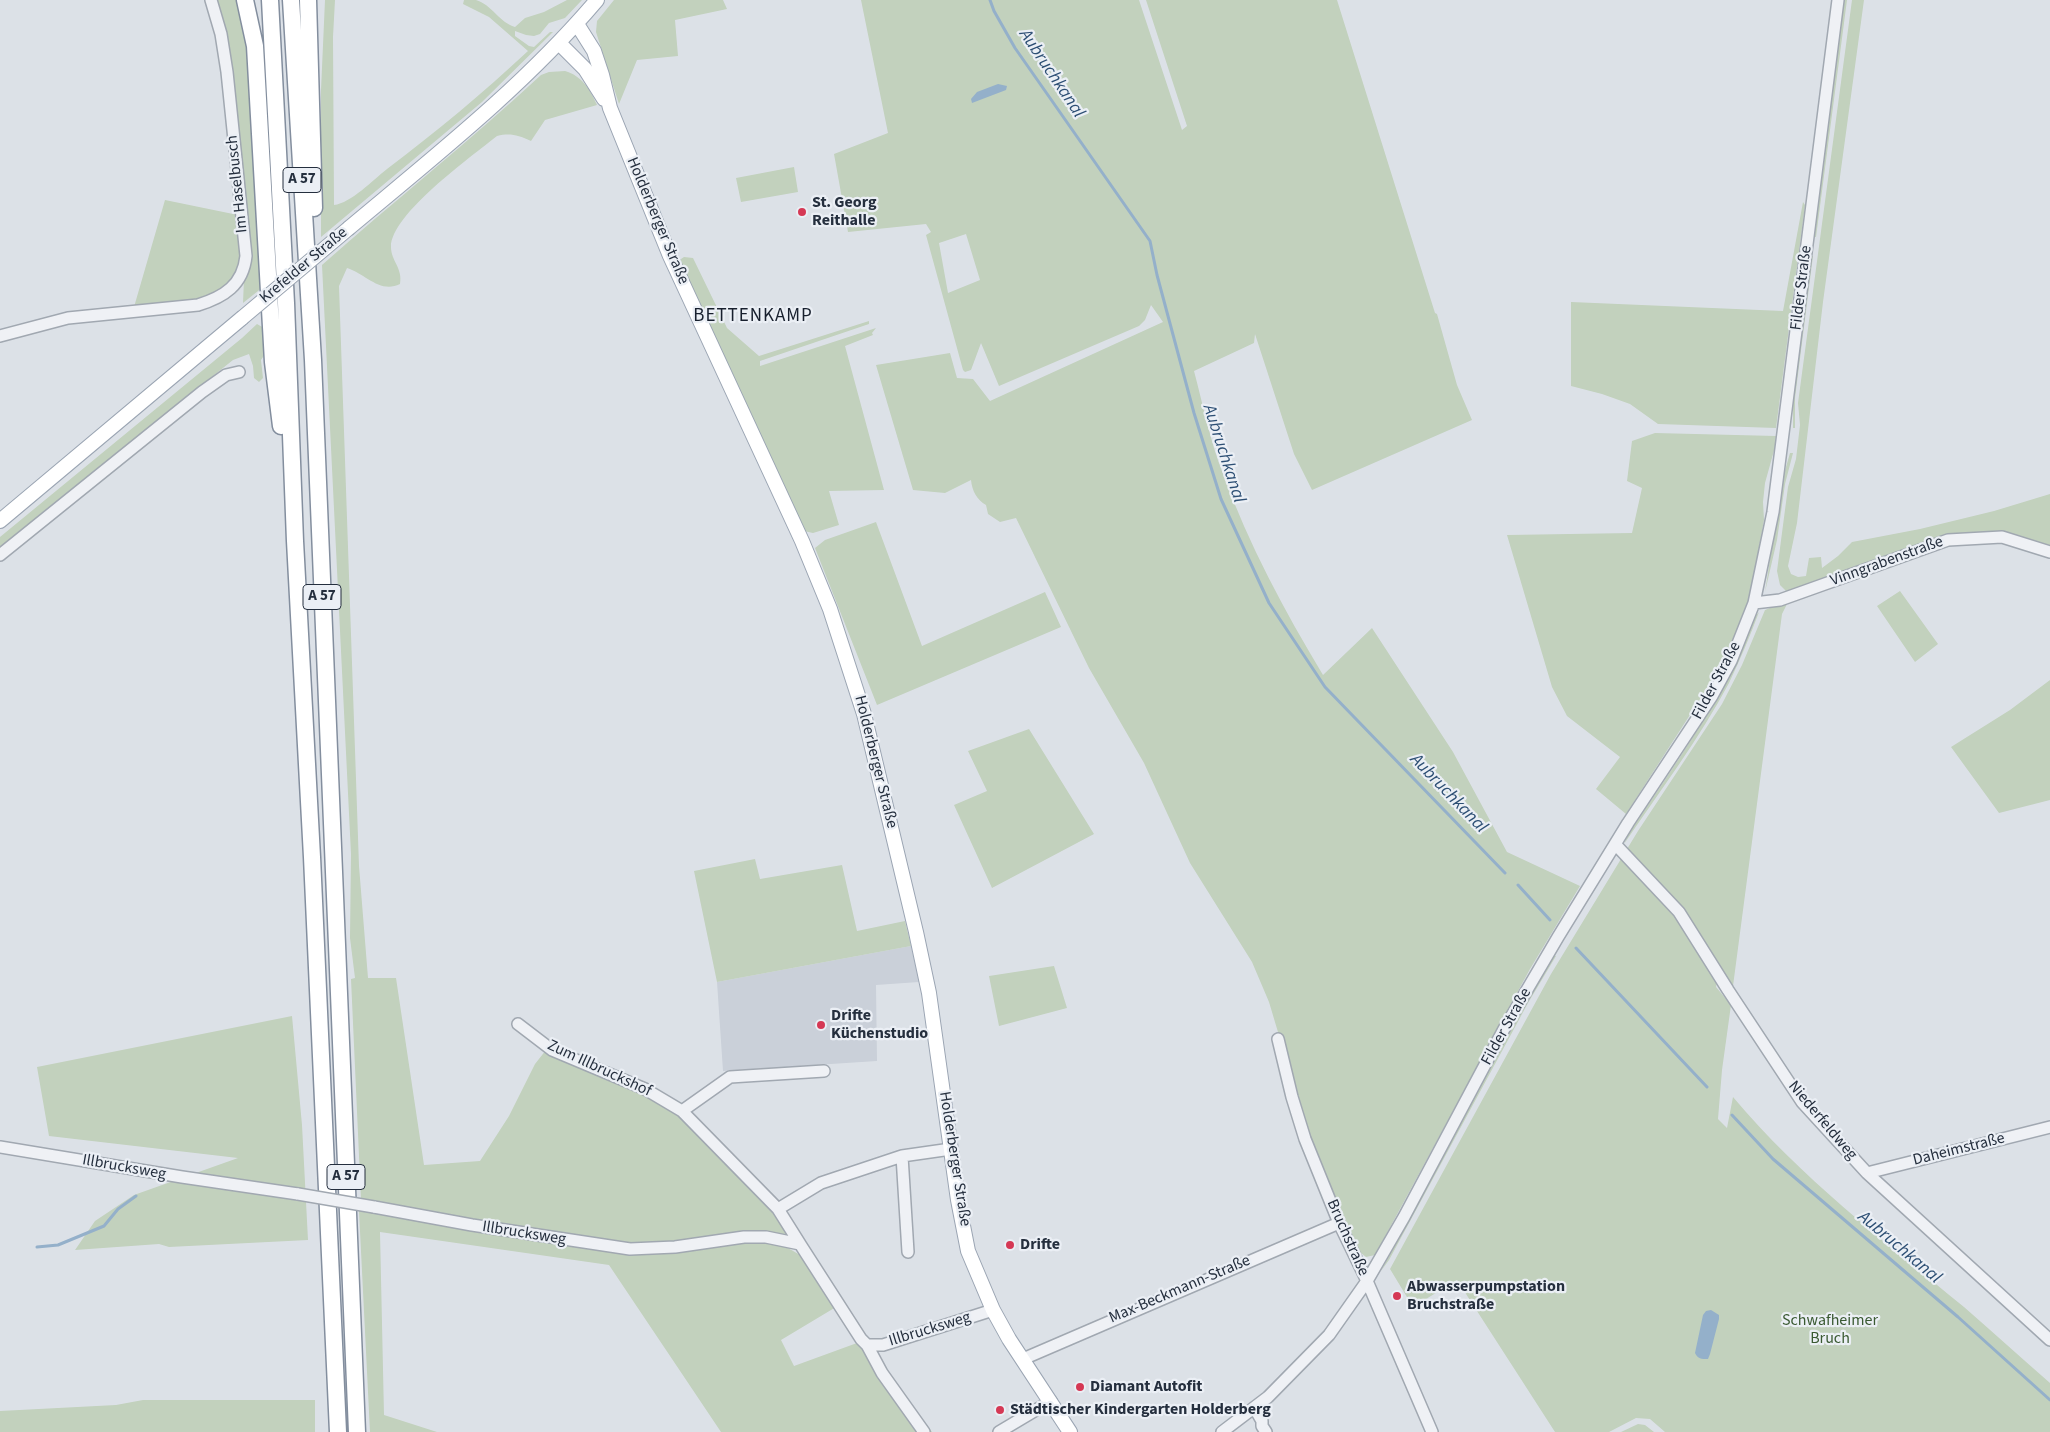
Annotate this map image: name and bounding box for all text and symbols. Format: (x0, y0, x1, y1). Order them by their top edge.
water label: Aubruchkanal (1013, 26, 1089, 122)
street label: Im Haselbusch (223, 134, 253, 234)
street label: Holderberger Straße (622, 155, 692, 287)
road number: A 57 (283, 168, 321, 192)
place label: St. Georg Reithalle (812, 193, 876, 231)
marker: St. Georg Reithalle (796, 206, 808, 218)
street label: Krefelder Straße (256, 224, 352, 308)
street label: Filder Straße (1787, 244, 1817, 332)
district label: BETTENKAMP (692, 306, 814, 328)
water label: Aubruchkanal (1197, 402, 1249, 506)
street label: Vinngrabenstraße (1828, 533, 1946, 591)
road number: A 57 (303, 584, 341, 610)
street label: Filder Straße (1688, 639, 1746, 723)
street label: Holderberger Straße (849, 694, 901, 830)
water label: Aubruchkanal (1405, 750, 1491, 838)
street label: Filder Straße (1478, 985, 1536, 1069)
place label: Drifte Küchenstudio (831, 1006, 928, 1044)
marker: Drifte Küchenstudio (815, 1019, 827, 1031)
street label: Zum Illbruckshof (544, 1036, 654, 1102)
street label: Niederfeldweg (1783, 1078, 1861, 1164)
street label: Holderberger Straße (934, 1090, 974, 1228)
street label: Daheimstraße (1911, 1129, 2007, 1171)
street label: Illbrucksweg (81, 1151, 167, 1185)
road number: A 57 (327, 1164, 365, 1190)
street label: Bruchstraße (1322, 1197, 1372, 1279)
water label: Aubruchkanal (1853, 1207, 1945, 1289)
street label: Illbrucksweg (481, 1218, 567, 1250)
place label: Drifte (1020, 1235, 1060, 1255)
marker: Drifte (1004, 1239, 1016, 1251)
street label: Max-Beckmann-Straße (1106, 1252, 1254, 1328)
place label: Abwasserpumpstation Bruchstraße (1407, 1277, 1565, 1315)
marker: Abwasserpumpstation Bruchstraße (1391, 1290, 1403, 1302)
street label: Illbrucksweg (887, 1308, 973, 1352)
park label: Schwafheimer Bruch (1782, 1311, 1878, 1349)
place label: Diamant Autofit (1090, 1377, 1202, 1397)
marker: Diamant Autofit (1074, 1381, 1086, 1393)
place label: Städtischer Kindergarten Holderberg (1010, 1400, 1271, 1420)
marker: Städtischer Kindergarten Holderberg (994, 1404, 1006, 1416)

